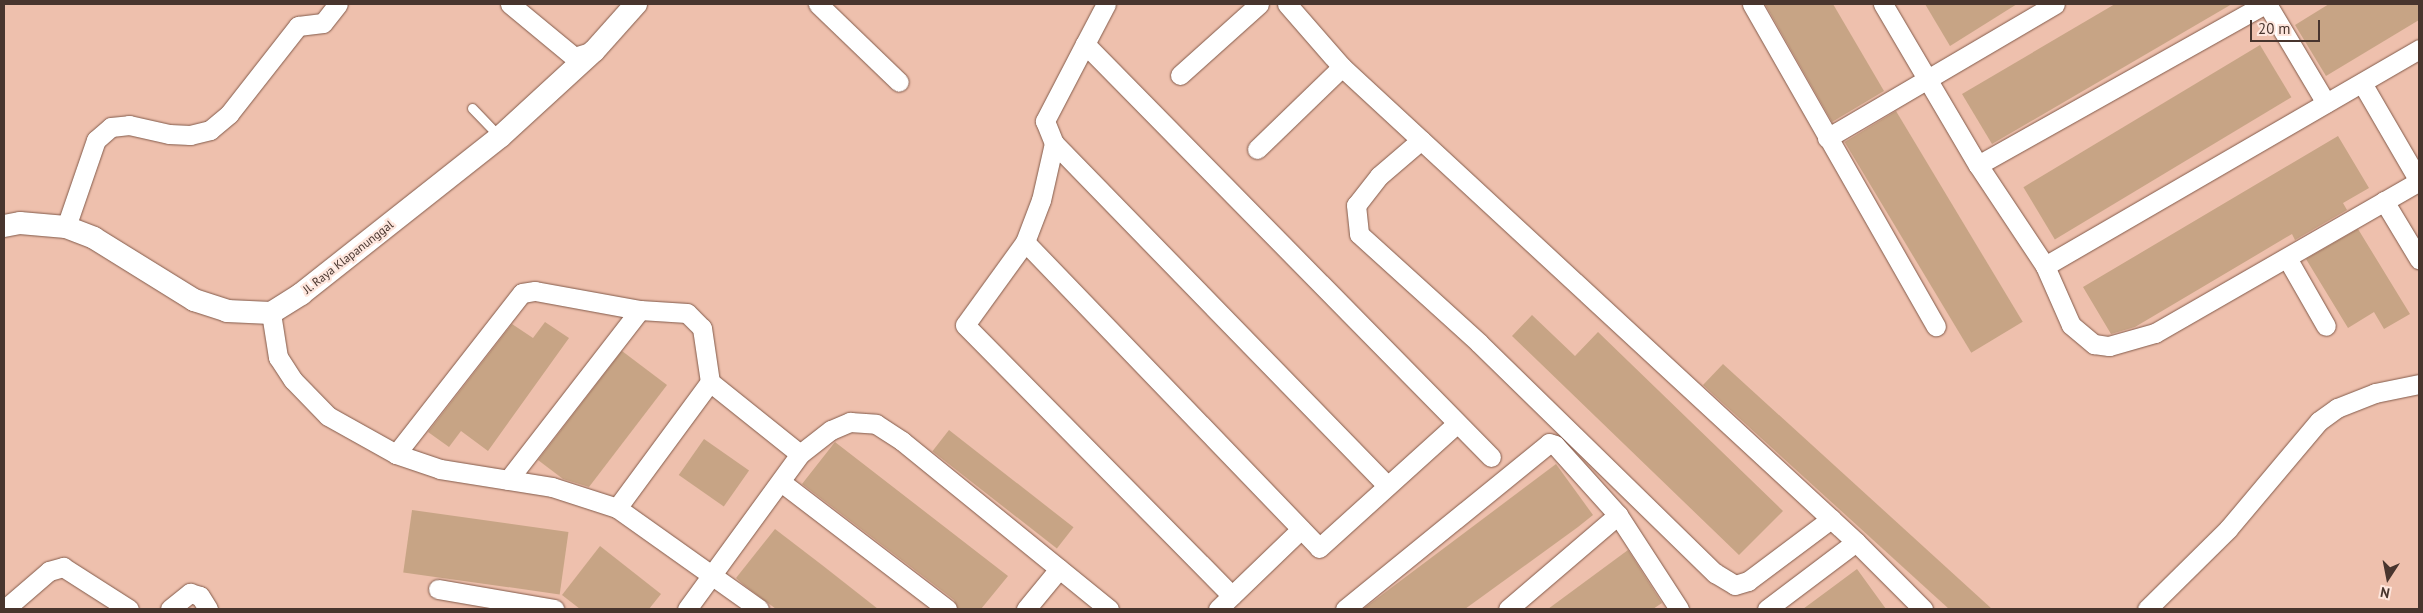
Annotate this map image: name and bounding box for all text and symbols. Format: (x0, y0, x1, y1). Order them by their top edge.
scale bar (2253, 10, 2323, 42)
text: 20 m (2258, 19, 2291, 38)
street label: Jl. Raya Klapanunggal (300, 217, 396, 297)
north arrow (2363, 553, 2413, 603)
text: N (2379, 583, 2391, 602)

